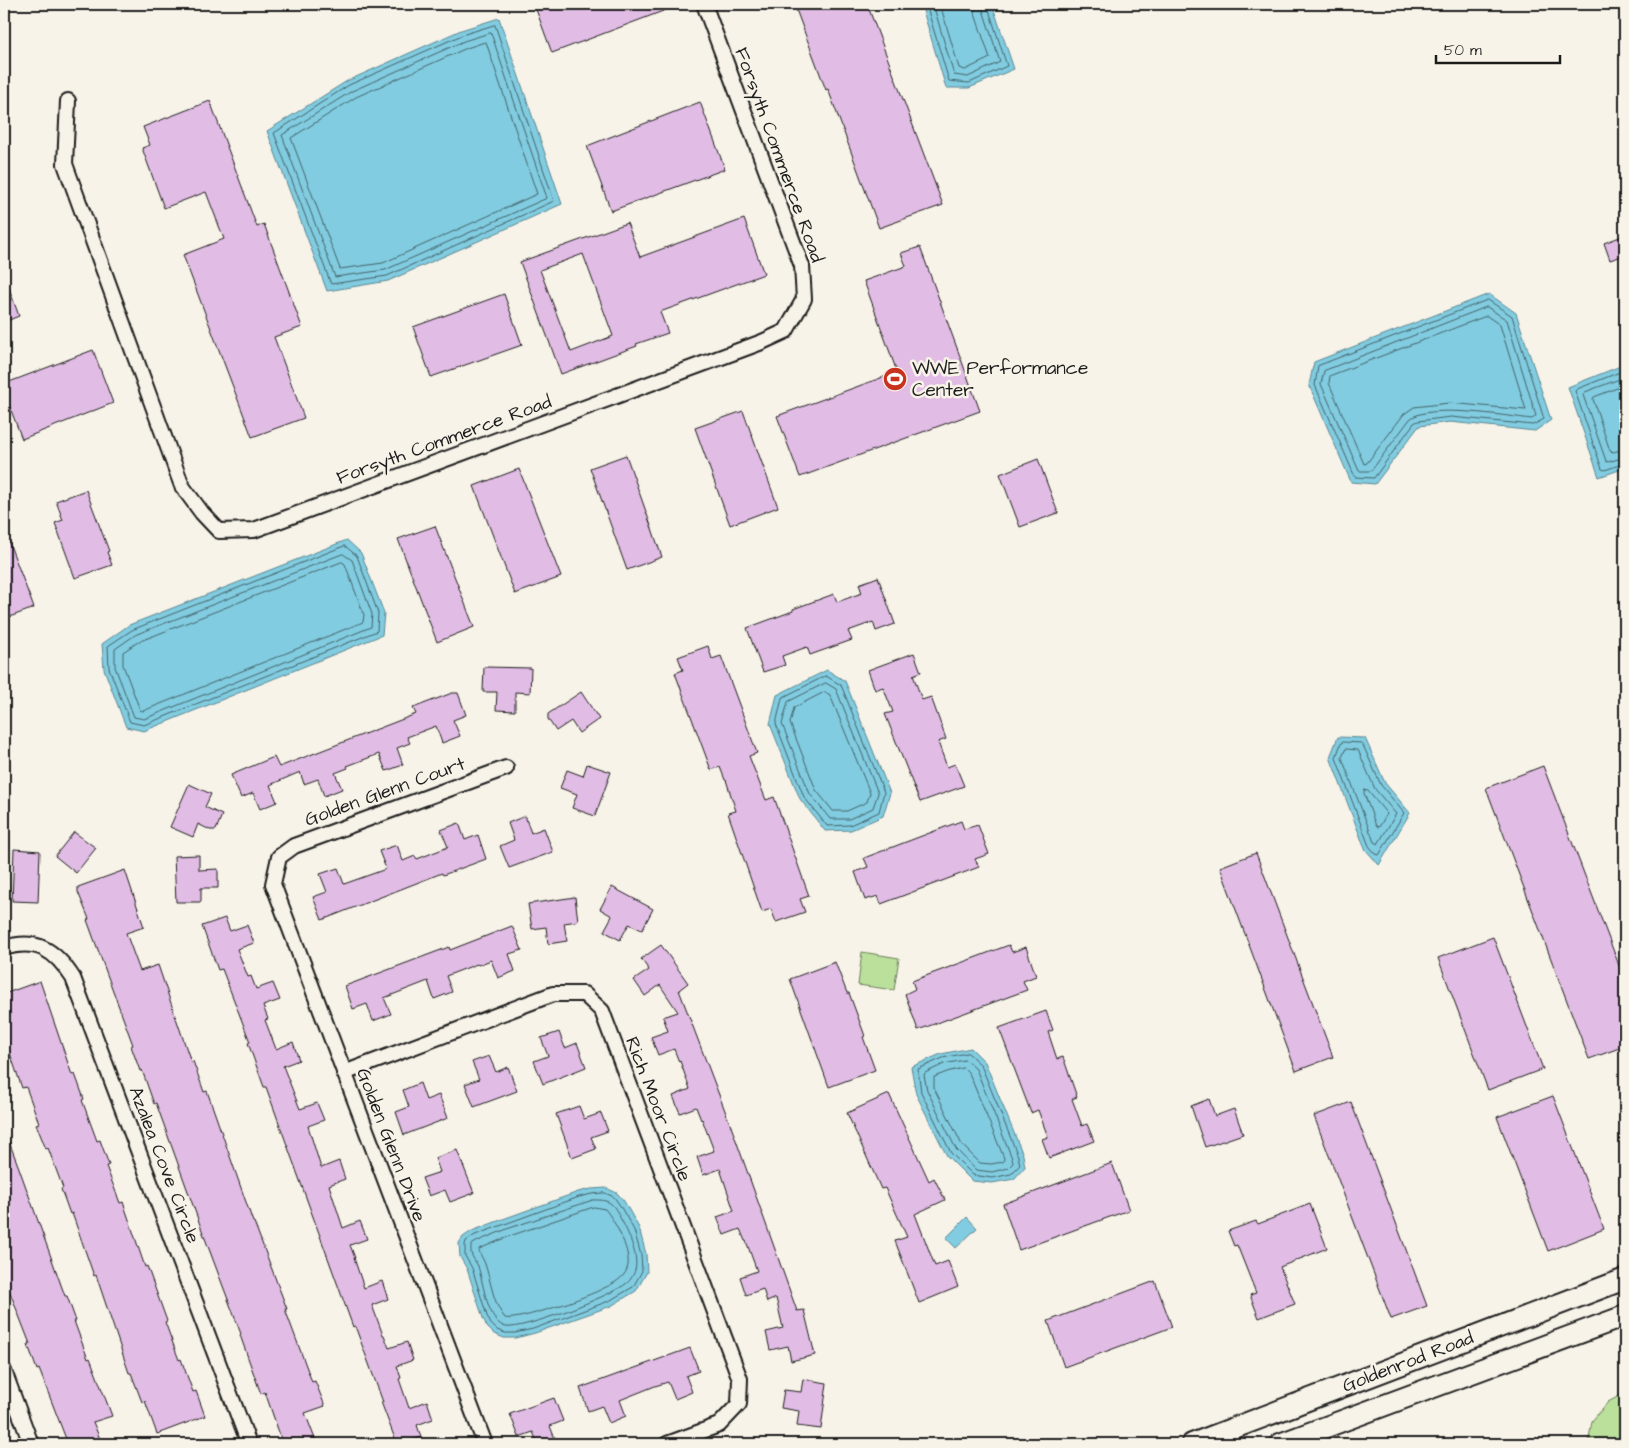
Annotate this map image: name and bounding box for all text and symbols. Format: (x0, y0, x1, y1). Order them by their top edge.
scale bar (1436, 32, 1560, 64)
text: 50 m (1444, 40, 1482, 61)
street label: Forsyth Commerce Road (727, 44, 831, 267)
place label: WWE Performance Center (912, 355, 1088, 404)
sports icon: WWE Performance Center (882, 366, 908, 392)
street label: Forsyth Commerce Road (333, 388, 556, 492)
street label: Golden Glenn Court (301, 750, 469, 834)
street label: Rich Moor Circle (618, 1033, 698, 1185)
street label: Golden Glenn Drive (349, 1064, 433, 1226)
street label: Azalea Cove Circle (122, 1083, 206, 1247)
street label: Goldenrod Road (1339, 1324, 1478, 1399)

